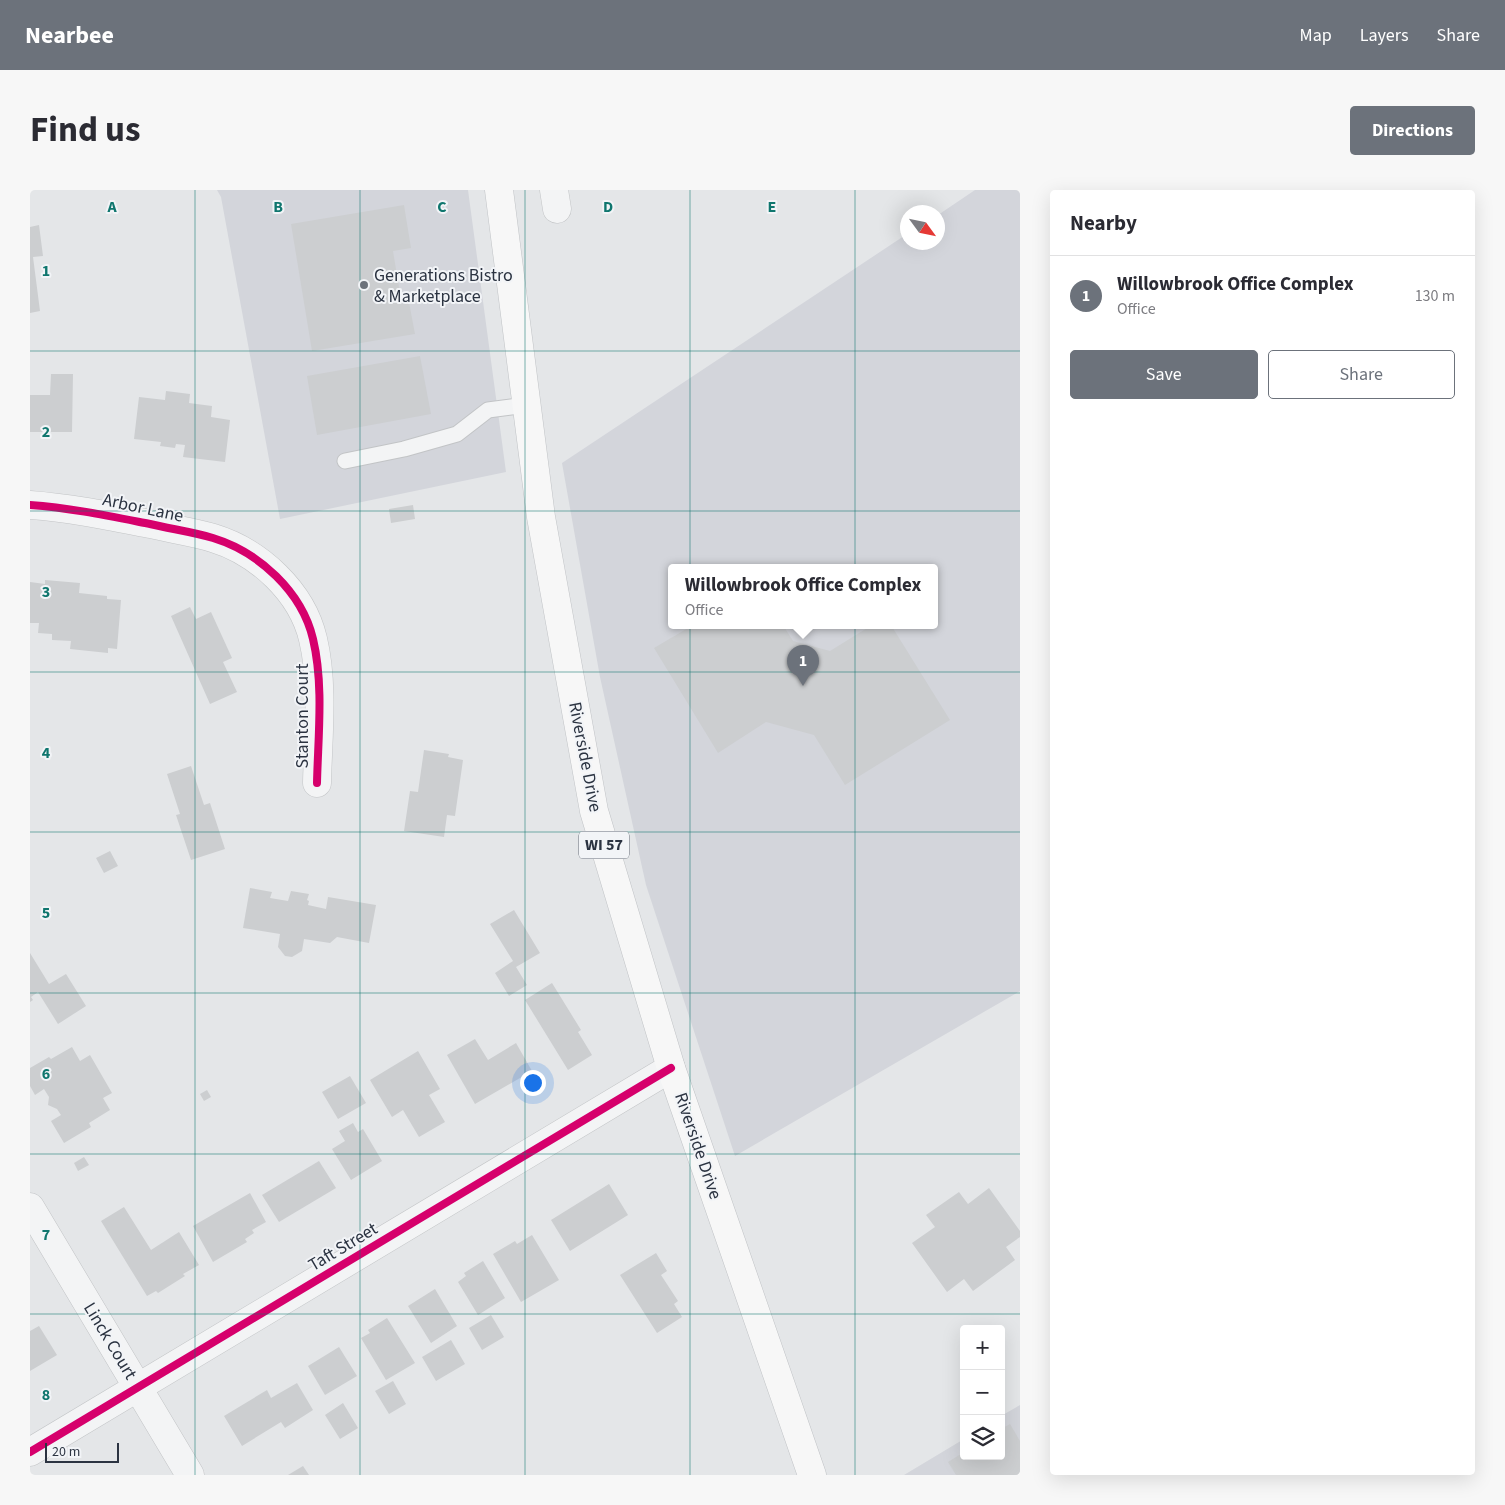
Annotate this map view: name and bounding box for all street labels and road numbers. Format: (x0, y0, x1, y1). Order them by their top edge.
street label: Arbor Lane (100, 487, 186, 529)
street label: Stanton Court (290, 663, 315, 769)
street label: Riverside Drive (562, 700, 608, 814)
road number: WI 57 (579, 832, 629, 858)
street label: Riverside Drive (668, 1089, 728, 1203)
street label: Taft Street (304, 1217, 382, 1277)
street label: Linck Court (77, 1298, 143, 1384)

